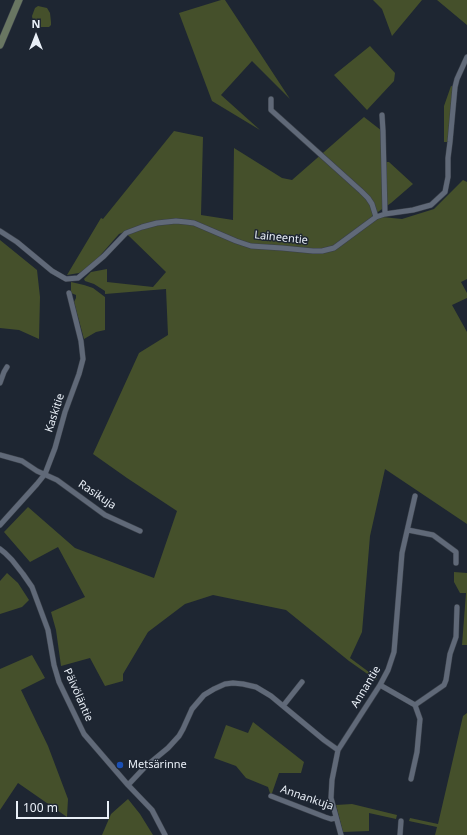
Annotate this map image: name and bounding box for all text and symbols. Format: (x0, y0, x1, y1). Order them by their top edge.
north arrow (16, 16, 56, 56)
text: N (32, 16, 40, 31)
street label: Laineentie (254, 229, 308, 247)
street label: Kaskitie (43, 392, 67, 434)
street label: Rasikuja (76, 478, 118, 512)
street label: Annantie (348, 664, 384, 710)
street label: Päivöläntie (60, 666, 96, 724)
place label: Metsärinne (128, 758, 187, 772)
marker: Metsärinne (115, 760, 125, 770)
street label: Annankuja (279, 783, 335, 813)
scale bar (18, 793, 111, 819)
text: 100 m (23, 799, 58, 816)

